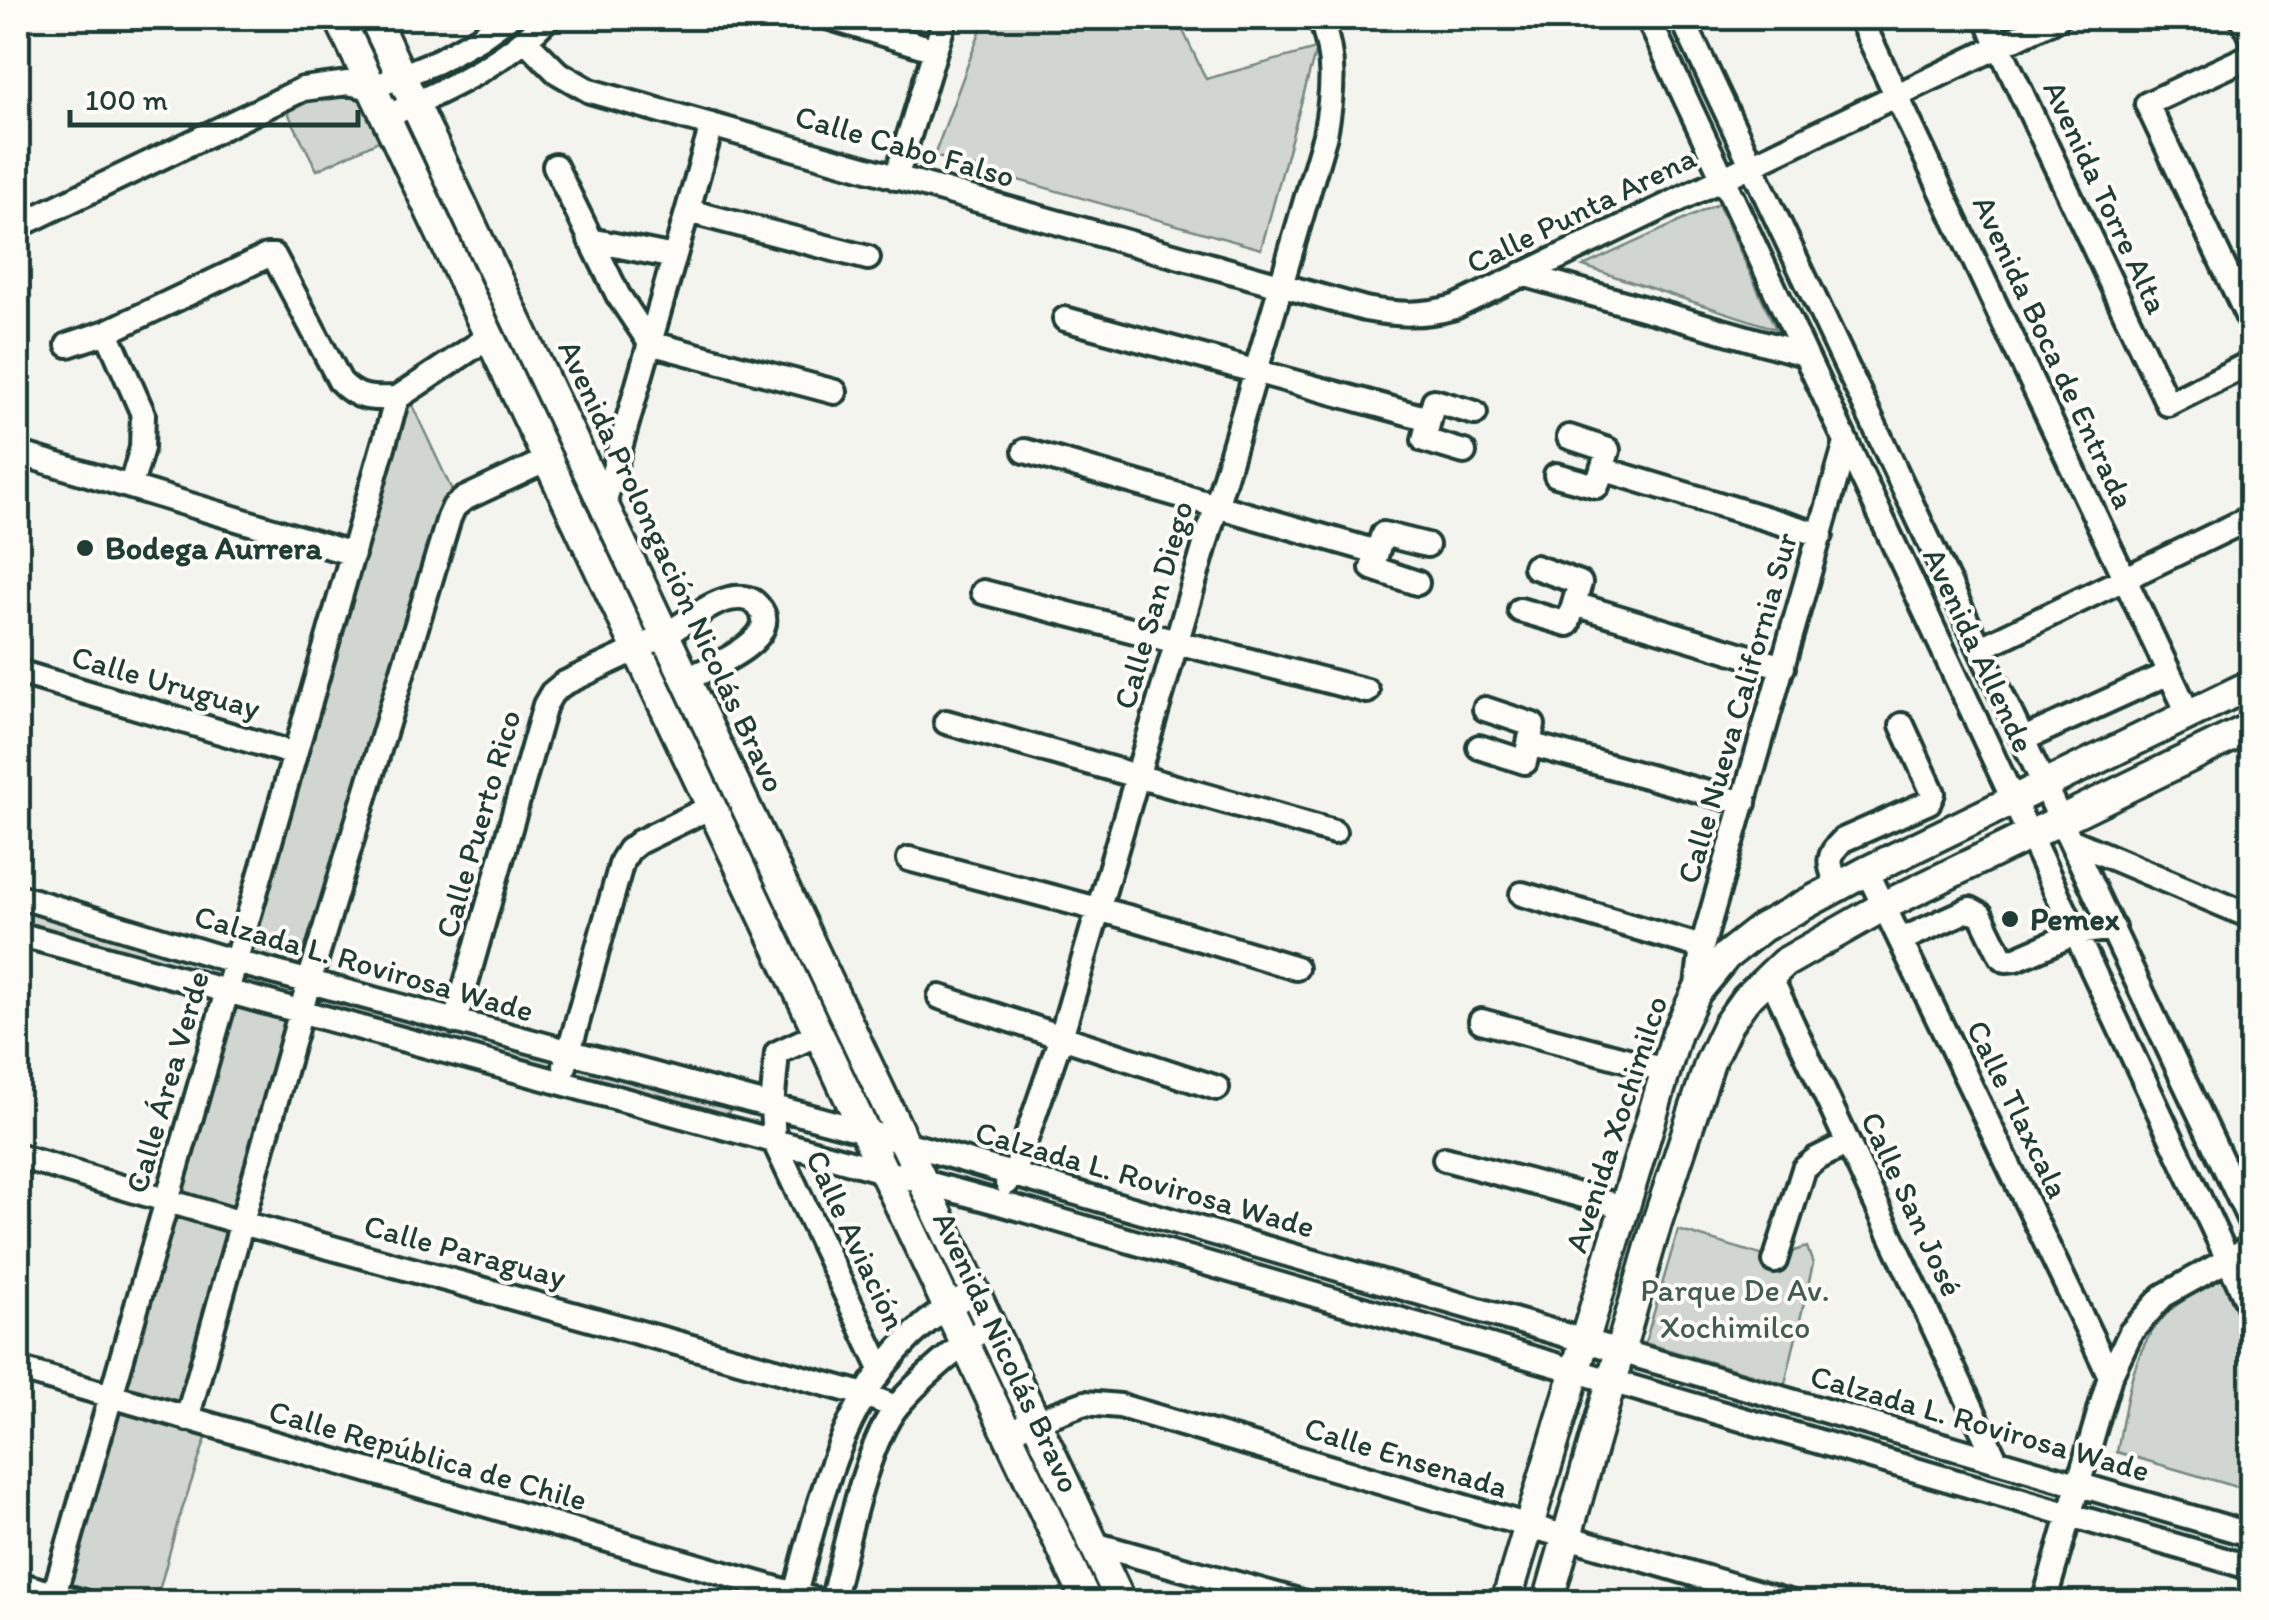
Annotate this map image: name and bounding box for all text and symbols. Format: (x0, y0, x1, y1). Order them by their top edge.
scale bar (70, 65, 358, 127)
street label: Avenida Torre Alta (2035, 74, 2177, 320)
text: 100 m (85, 81, 168, 118)
street label: Calle Cabo Falso (791, 96, 1019, 196)
street label: Calle Punta Arena (1460, 138, 1702, 282)
street label: Avenida Boca de Entrada (1965, 189, 2143, 515)
street label: Avenida Prolongación Nicolás Bravo (550, 334, 794, 798)
street label: Calle San Diego (1105, 496, 1201, 714)
street label: Calle Nueva California Sur (1669, 528, 1805, 888)
place label: Bodega Aurrera (105, 529, 323, 567)
marker: Bodega Aurrera (74, 537, 96, 559)
street label: Avenida Allende (1915, 542, 2043, 758)
street label: Calle Uruguay (67, 637, 265, 727)
street label: Calle Puerto Rico (427, 705, 529, 943)
street label: Calzada L. Rovirosa Wade (190, 896, 538, 1030)
place label: Pemex (2030, 900, 2121, 938)
marker: Pemex (1999, 908, 2021, 930)
street label: Calle Área Verde (117, 966, 217, 1198)
street label: Avenida Xochimilco (1557, 991, 1675, 1257)
street label: Calle Tlaxcala (1959, 1014, 2078, 1204)
street label: Calle San José (1853, 1106, 1971, 1302)
street label: Calzada L. Rovirosa Wade (971, 1112, 1319, 1246)
street label: Calle Aviación (798, 1144, 914, 1336)
street label: Avenida Nicolás Bravo (925, 1205, 1089, 1499)
street label: Calle Paraguay (360, 1206, 570, 1296)
park label: Parque De Av. Xochimilco (1640, 1271, 1830, 1346)
street label: Calzada L. Rovirosa Wade (1806, 1356, 2154, 1490)
street label: Calle República de Chile (265, 1391, 591, 1519)
street label: Calle Ensenada (1300, 1408, 1512, 1506)

